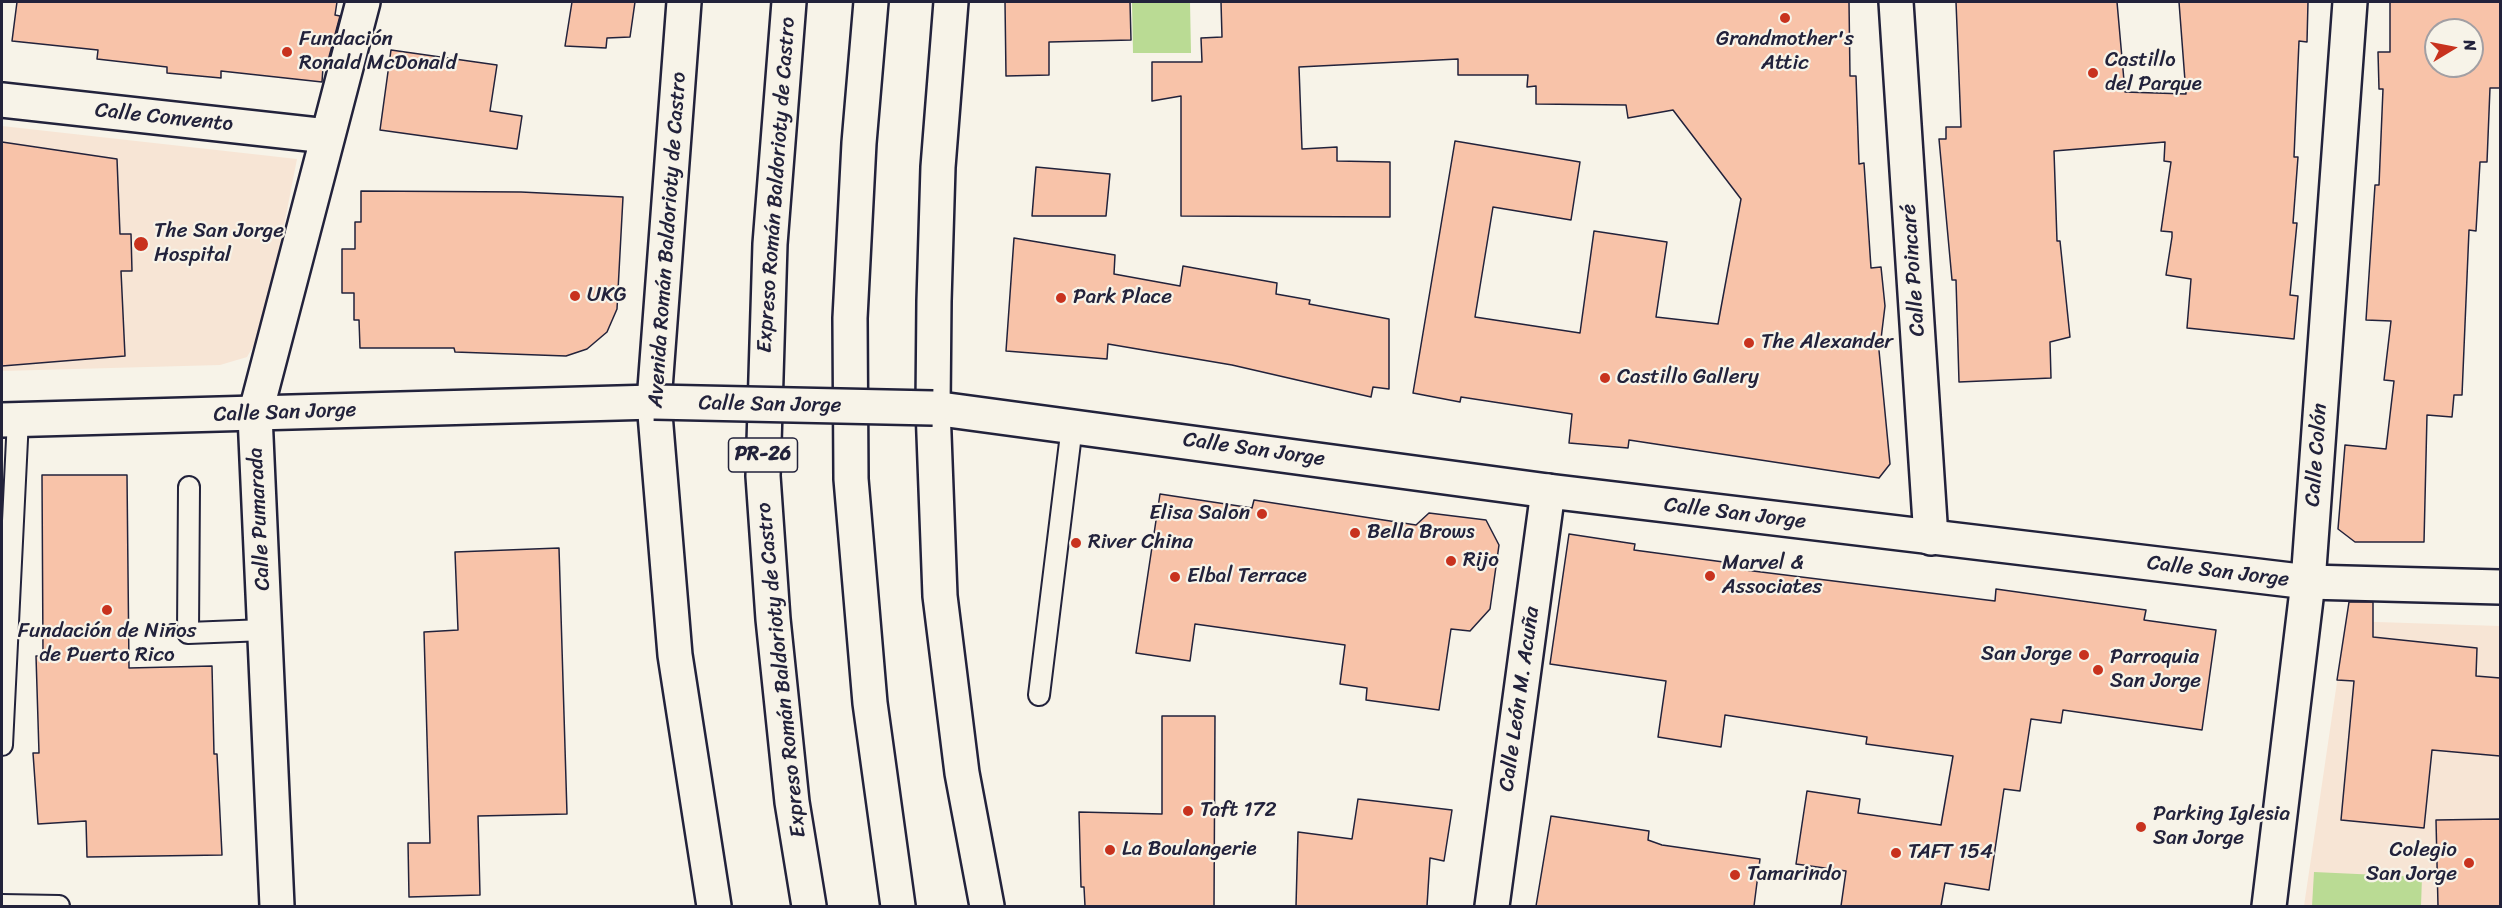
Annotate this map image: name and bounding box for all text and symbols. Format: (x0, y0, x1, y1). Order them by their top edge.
marker: Grandmother's Attic (1778, 11, 1792, 25)
street label: Expreso Román Baldorioty de Castro (753, 16, 801, 354)
north arrow (2424, 18, 2484, 78)
place label: Fundación Ronald McDonald (299, 27, 457, 77)
place label: Grandmother's Attic (1716, 27, 1854, 77)
text: N (2455, 37, 2485, 53)
marker: Fundación Ronald McDonald (280, 45, 294, 59)
place label: Castillo del Parque (2105, 48, 2202, 98)
marker: Castillo del Parque (2086, 66, 2100, 80)
street label: Avenida Román Baldorioty de Castro (644, 71, 692, 409)
street label: Calle Convento (94, 98, 234, 138)
street label: Calle Poincaré (1897, 203, 1931, 337)
place label: The San Jorge Hospital (154, 219, 284, 269)
marker: The San Jorge Hospital (132, 235, 150, 253)
place label: UKG (587, 283, 627, 309)
place label: Park Place (1073, 285, 1172, 311)
marker: UKG (568, 289, 582, 303)
marker: Park Place (1054, 291, 1068, 305)
place label: The Alexander (1761, 330, 1893, 356)
marker: The Alexander (1742, 336, 1756, 350)
place label: Castillo Gallery (1617, 365, 1759, 391)
marker: Castillo Gallery (1598, 371, 1612, 385)
street label: Calle San Jorge (698, 391, 842, 419)
street label: Calle San Jorge (213, 398, 357, 428)
street label: Calle Colón (2301, 402, 2333, 508)
street label: Calle San Jorge (1181, 428, 1327, 472)
road number: PR-26 (728, 438, 798, 472)
street label: Calle Pumarada (244, 447, 276, 591)
street label: Calle San Jorge (1663, 493, 1807, 535)
street label: Expreso Román Baldorioty de Castro (752, 501, 812, 839)
place label: Elisa Salon (1149, 501, 1250, 527)
marker: Elisa Salon (1255, 507, 1269, 521)
place label: Bella Brows (1367, 520, 1475, 546)
marker: Bella Brows (1348, 526, 1362, 540)
place label: River China (1088, 530, 1193, 556)
marker: River China (1069, 536, 1083, 550)
place label: Rijo (1463, 548, 1499, 574)
place label: Marvel & Associates (1722, 551, 1822, 601)
street label: Calle San Jorge (2146, 551, 2290, 593)
marker: Rijo (1444, 554, 1458, 568)
place label: Elbal Terrace (1187, 564, 1307, 590)
marker: Marvel & Associates (1703, 569, 1717, 583)
marker: Elbal Terrace (1168, 570, 1182, 584)
marker: Fundación de Niños de Puerto Rico (100, 603, 114, 617)
street label: Calle León M. Acuña (1495, 605, 1545, 793)
place label: Fundación de Niños de Puerto Rico (18, 619, 196, 669)
place label: San Jorge (1981, 642, 2072, 668)
place label: Parroquia San Jorge (2110, 645, 2201, 695)
marker: San Jorge (2077, 648, 2091, 662)
marker: Parroquia San Jorge (2091, 663, 2105, 677)
place label: Taft 172 (1200, 798, 1277, 824)
place label: Parking Iglesia San Jorge (2153, 802, 2290, 852)
marker: Taft 172 (1181, 804, 1195, 818)
marker: Parking Iglesia San Jorge (2134, 820, 2148, 834)
place label: La Boulangerie (1122, 837, 1257, 863)
place label: Colegio San Jorge (2366, 838, 2457, 888)
place label: TAFT 154 (1908, 840, 1993, 866)
marker: La Boulangerie (1103, 843, 1117, 857)
marker: TAFT 154 (1889, 846, 1903, 860)
marker: Colegio San Jorge (2462, 856, 2476, 870)
place label: Tamarindo (1747, 862, 1842, 888)
marker: Tamarindo (1728, 868, 1742, 882)

